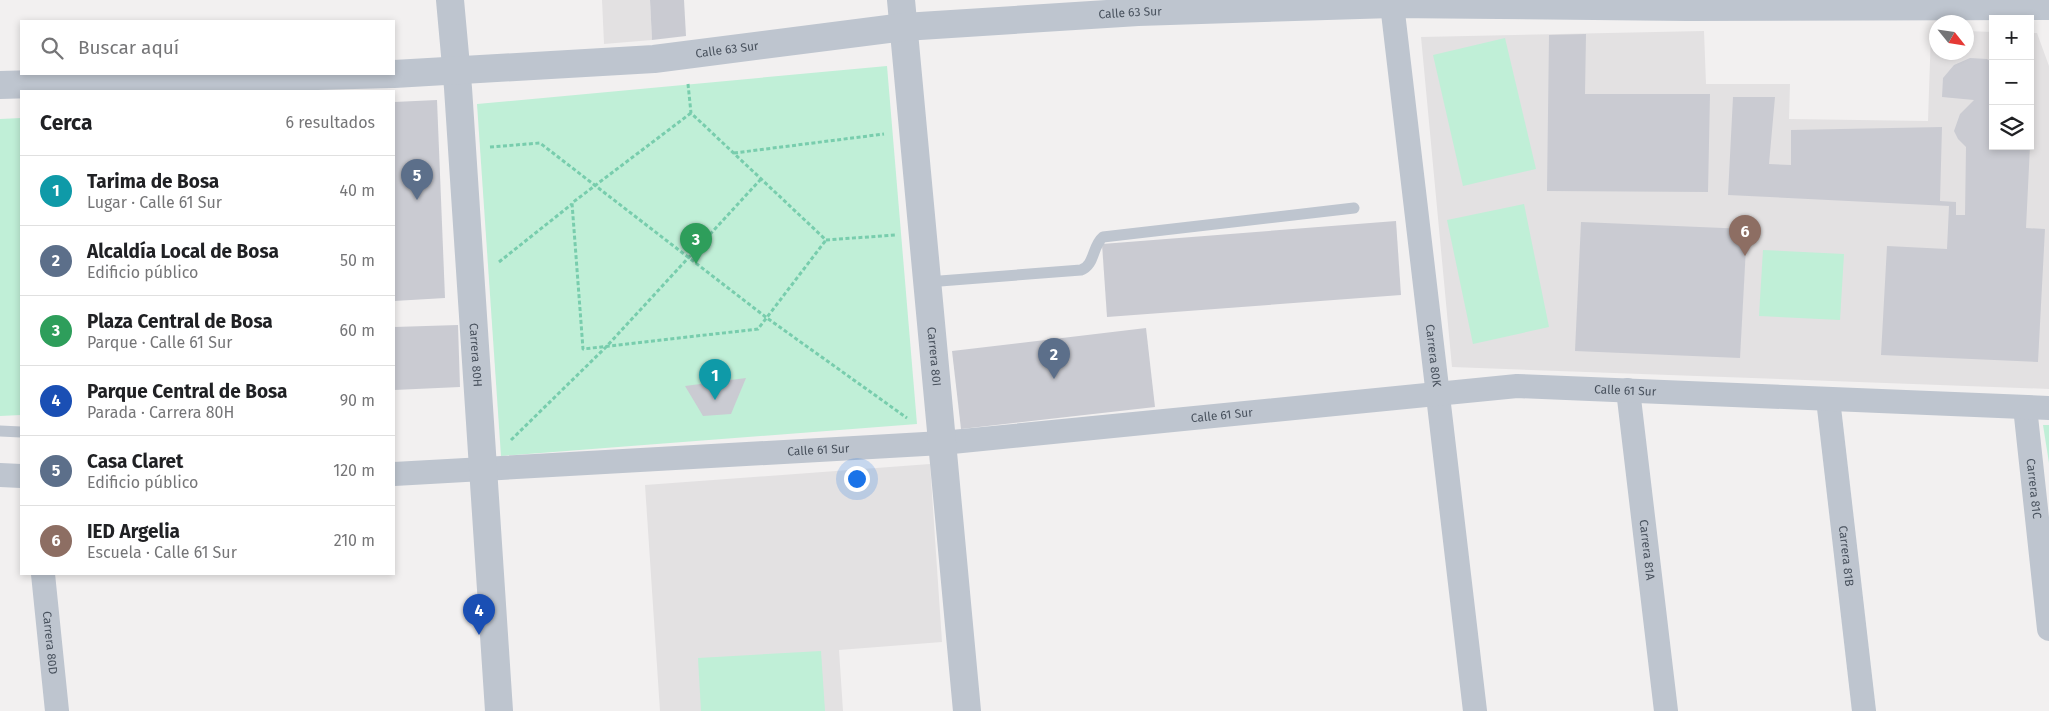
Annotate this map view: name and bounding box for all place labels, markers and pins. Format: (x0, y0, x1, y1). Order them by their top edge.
pin: 5 (401, 159, 433, 200)
pin: 6 (1729, 215, 1761, 256)
pin: 3 (680, 223, 712, 264)
pin: 2 (1038, 338, 1070, 379)
pin: 1 (699, 359, 731, 400)
pin: 4 (463, 594, 495, 635)

